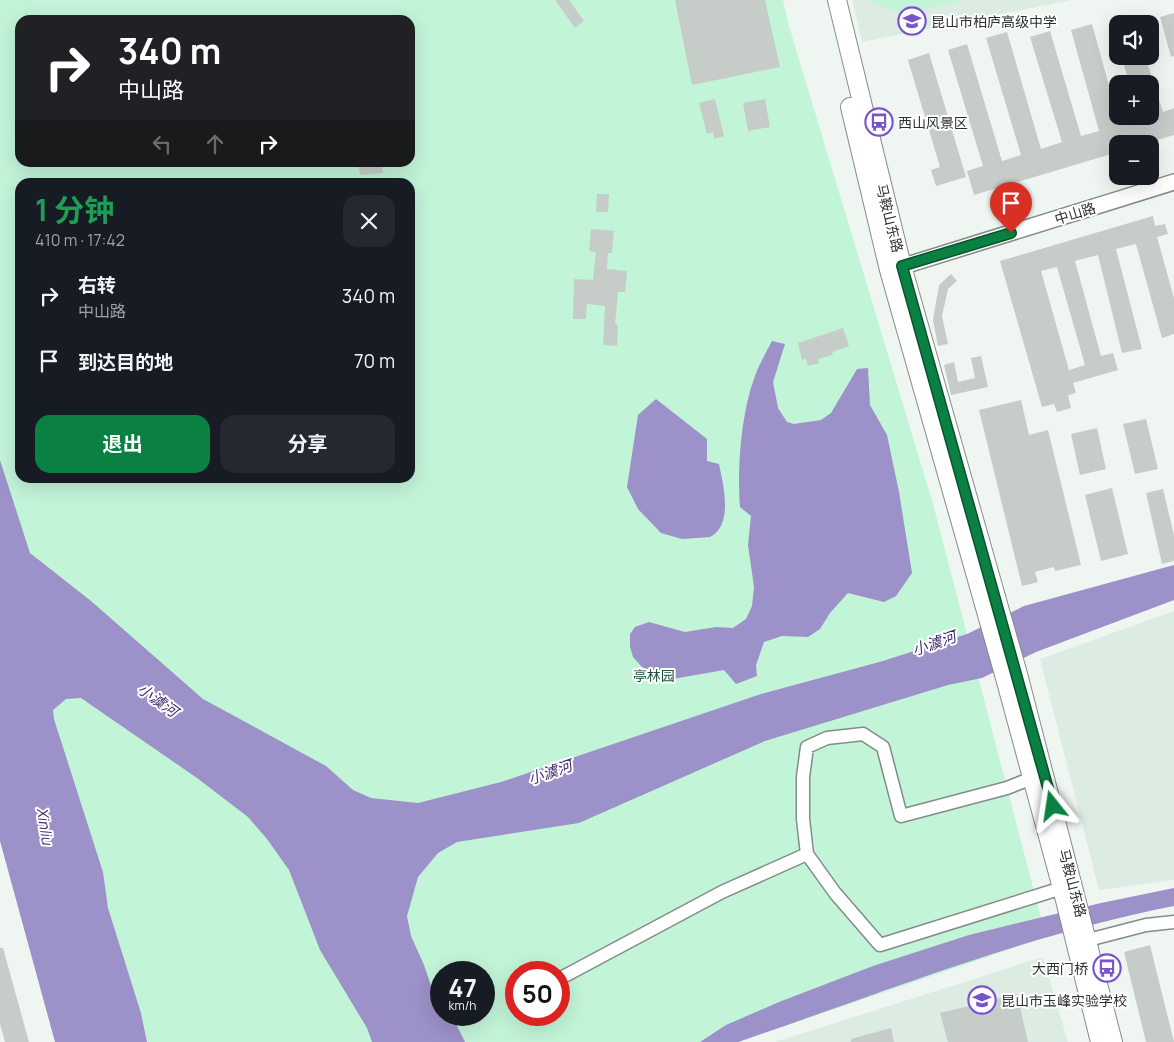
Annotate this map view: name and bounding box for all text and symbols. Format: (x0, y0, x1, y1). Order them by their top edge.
school or university icon: 昆山市柏庐高级中学 (897, 6, 927, 36)
place label: 昆山市柏庐高级中学 (931, 12, 1057, 31)
map controls (1109, 15, 1159, 185)
button: sound (1109, 15, 1159, 65)
text: 340 m (118, 27, 221, 75)
icon: right (35, 35, 100, 100)
text: 中山路 (118, 75, 184, 105)
button: + (1109, 75, 1159, 125)
bus stop icon: 西山风景区 (864, 107, 894, 137)
place label: 西山风景区 (898, 113, 968, 132)
icon: left (148, 130, 176, 158)
icon: ahead (201, 130, 229, 158)
icon: right (254, 130, 282, 158)
button: − (1109, 135, 1159, 185)
street label: 马鞍山东路 (872, 182, 908, 254)
pin (990, 182, 1032, 233)
text: 1 分钟 (35, 189, 114, 230)
icon: arrive (997, 189, 1025, 217)
button: close (343, 195, 395, 247)
street label: 中山路 (1052, 198, 1098, 228)
text: 410 m · 17:42 (35, 229, 125, 251)
text: 右转 (78, 272, 116, 298)
icon: right (35, 282, 63, 310)
text: 340 m (342, 283, 395, 309)
text: 中山路 (78, 300, 126, 322)
icon: arrive (35, 347, 63, 375)
text: 70 m (354, 348, 395, 374)
text: 到达目的地 (78, 349, 173, 375)
button: 退出 (35, 415, 210, 473)
button: 分享 (220, 415, 395, 473)
water label: 小澞河 (909, 625, 962, 660)
park label: 亭林园 (633, 666, 675, 685)
water label: 小澞河 (134, 678, 185, 723)
water label: 小澞河 (525, 754, 578, 789)
position arrow (1026, 779, 1078, 831)
water label: Xinliu (32, 806, 58, 847)
street label: 马鞍山东路 (1055, 847, 1091, 919)
bus stop icon: 大西门桥 (1092, 953, 1122, 983)
place label: 大西门桥 (1032, 959, 1088, 978)
speed limit sign: 50 (505, 961, 570, 1026)
text: 47 (448, 970, 477, 1005)
school or university icon: 昆山市玉峰实验学校 (967, 985, 997, 1015)
place label: 昆山市玉峰实验学校 (1001, 991, 1127, 1010)
text: km/h (449, 997, 476, 1014)

